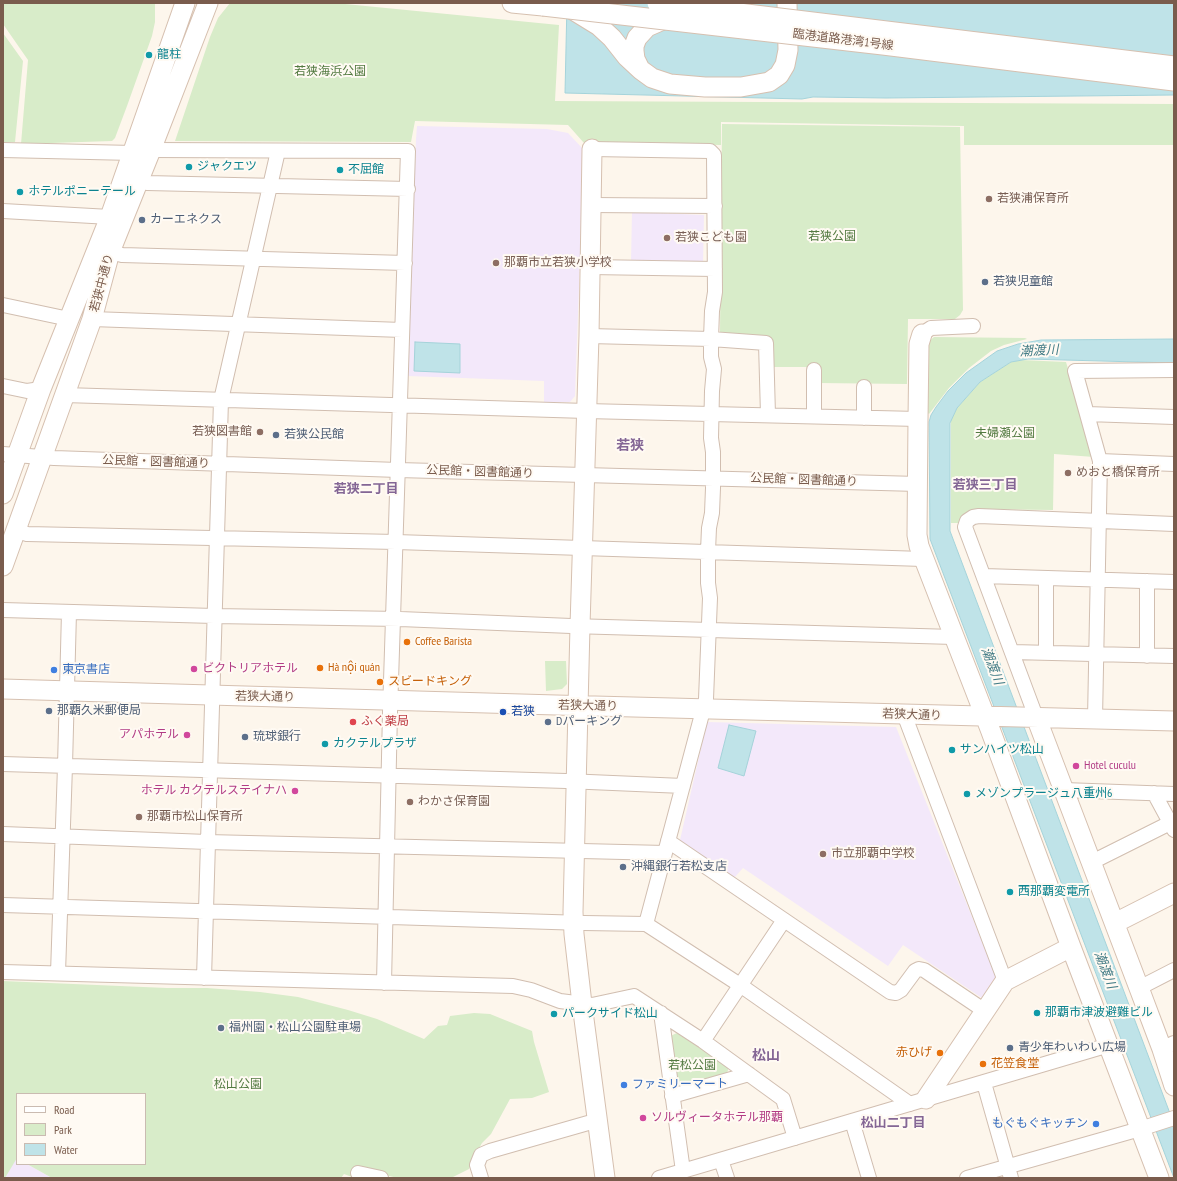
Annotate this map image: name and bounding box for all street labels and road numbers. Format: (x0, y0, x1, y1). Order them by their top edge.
street label: 臨港道路港湾1号線 (792, 27, 894, 53)
street label: 若狭中通り (87, 252, 117, 314)
street label: 公民館・図書館通り (102, 453, 210, 471)
street label: 公民館・図書館通り (426, 463, 534, 481)
street label: 公民館・図書館通り (750, 471, 858, 489)
street label: 若狭大通り (235, 689, 295, 705)
street label: 若狭大通り (558, 698, 618, 714)
street label: 若狭大通り (882, 707, 942, 723)

